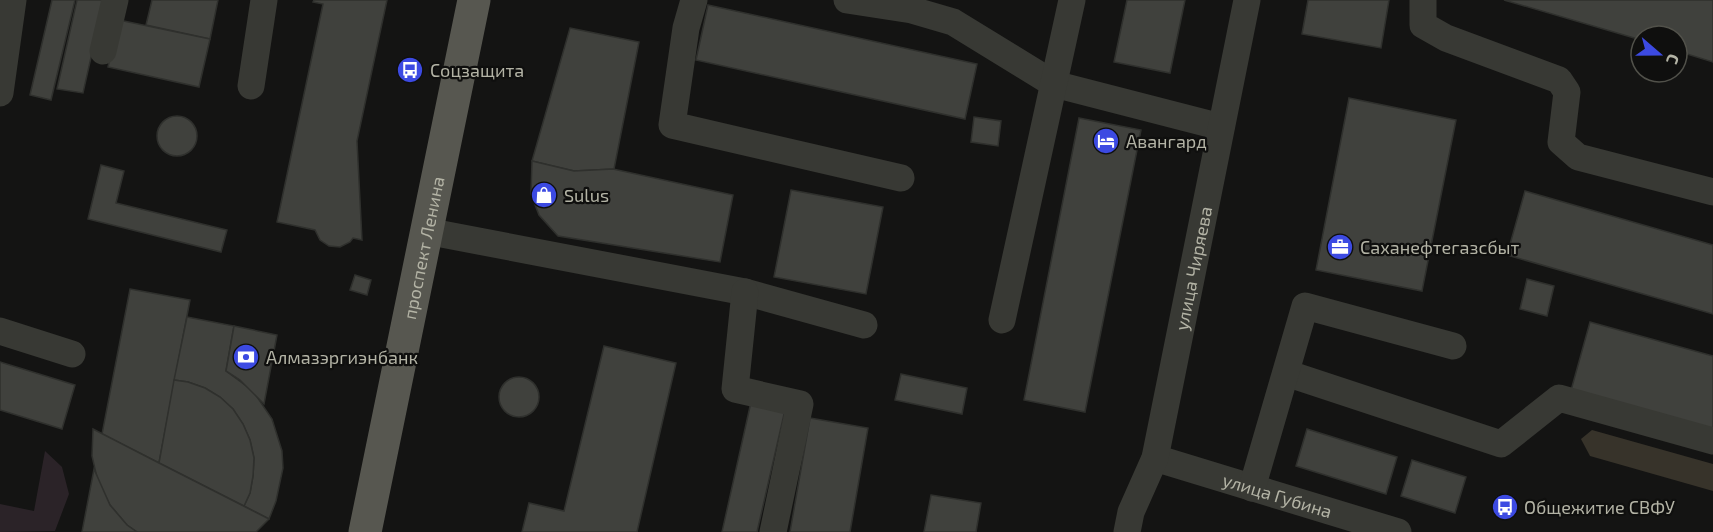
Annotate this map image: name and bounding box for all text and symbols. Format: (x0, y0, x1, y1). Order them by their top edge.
north arrow (1629, 24, 1689, 84)
text: С (1663, 52, 1684, 67)
bus stop icon: Соцзащита (395, 55, 425, 85)
place label: Соцзащита (430, 59, 524, 81)
hotel icon: Авангард (1091, 126, 1121, 156)
place label: Авангард (1126, 130, 1207, 152)
street label: проспект Ленина (398, 174, 449, 321)
shop icon: Sulus (529, 180, 559, 210)
place label: Sulus (564, 184, 609, 206)
street label: улица Чиряева (1170, 204, 1216, 332)
office icon: Саханефтегазсбыт (1325, 232, 1355, 262)
place label: Саханефтегазсбыт (1360, 236, 1520, 258)
bank icon: Алмазэргиэнбанк (231, 342, 261, 372)
place label: Алмазэргиэнбанк (266, 346, 418, 368)
street label: улица Губина (1220, 468, 1335, 522)
bus stop icon: Общежитие СВФУ (1490, 492, 1520, 522)
place label: Общежитие СВФУ (1524, 496, 1675, 518)

